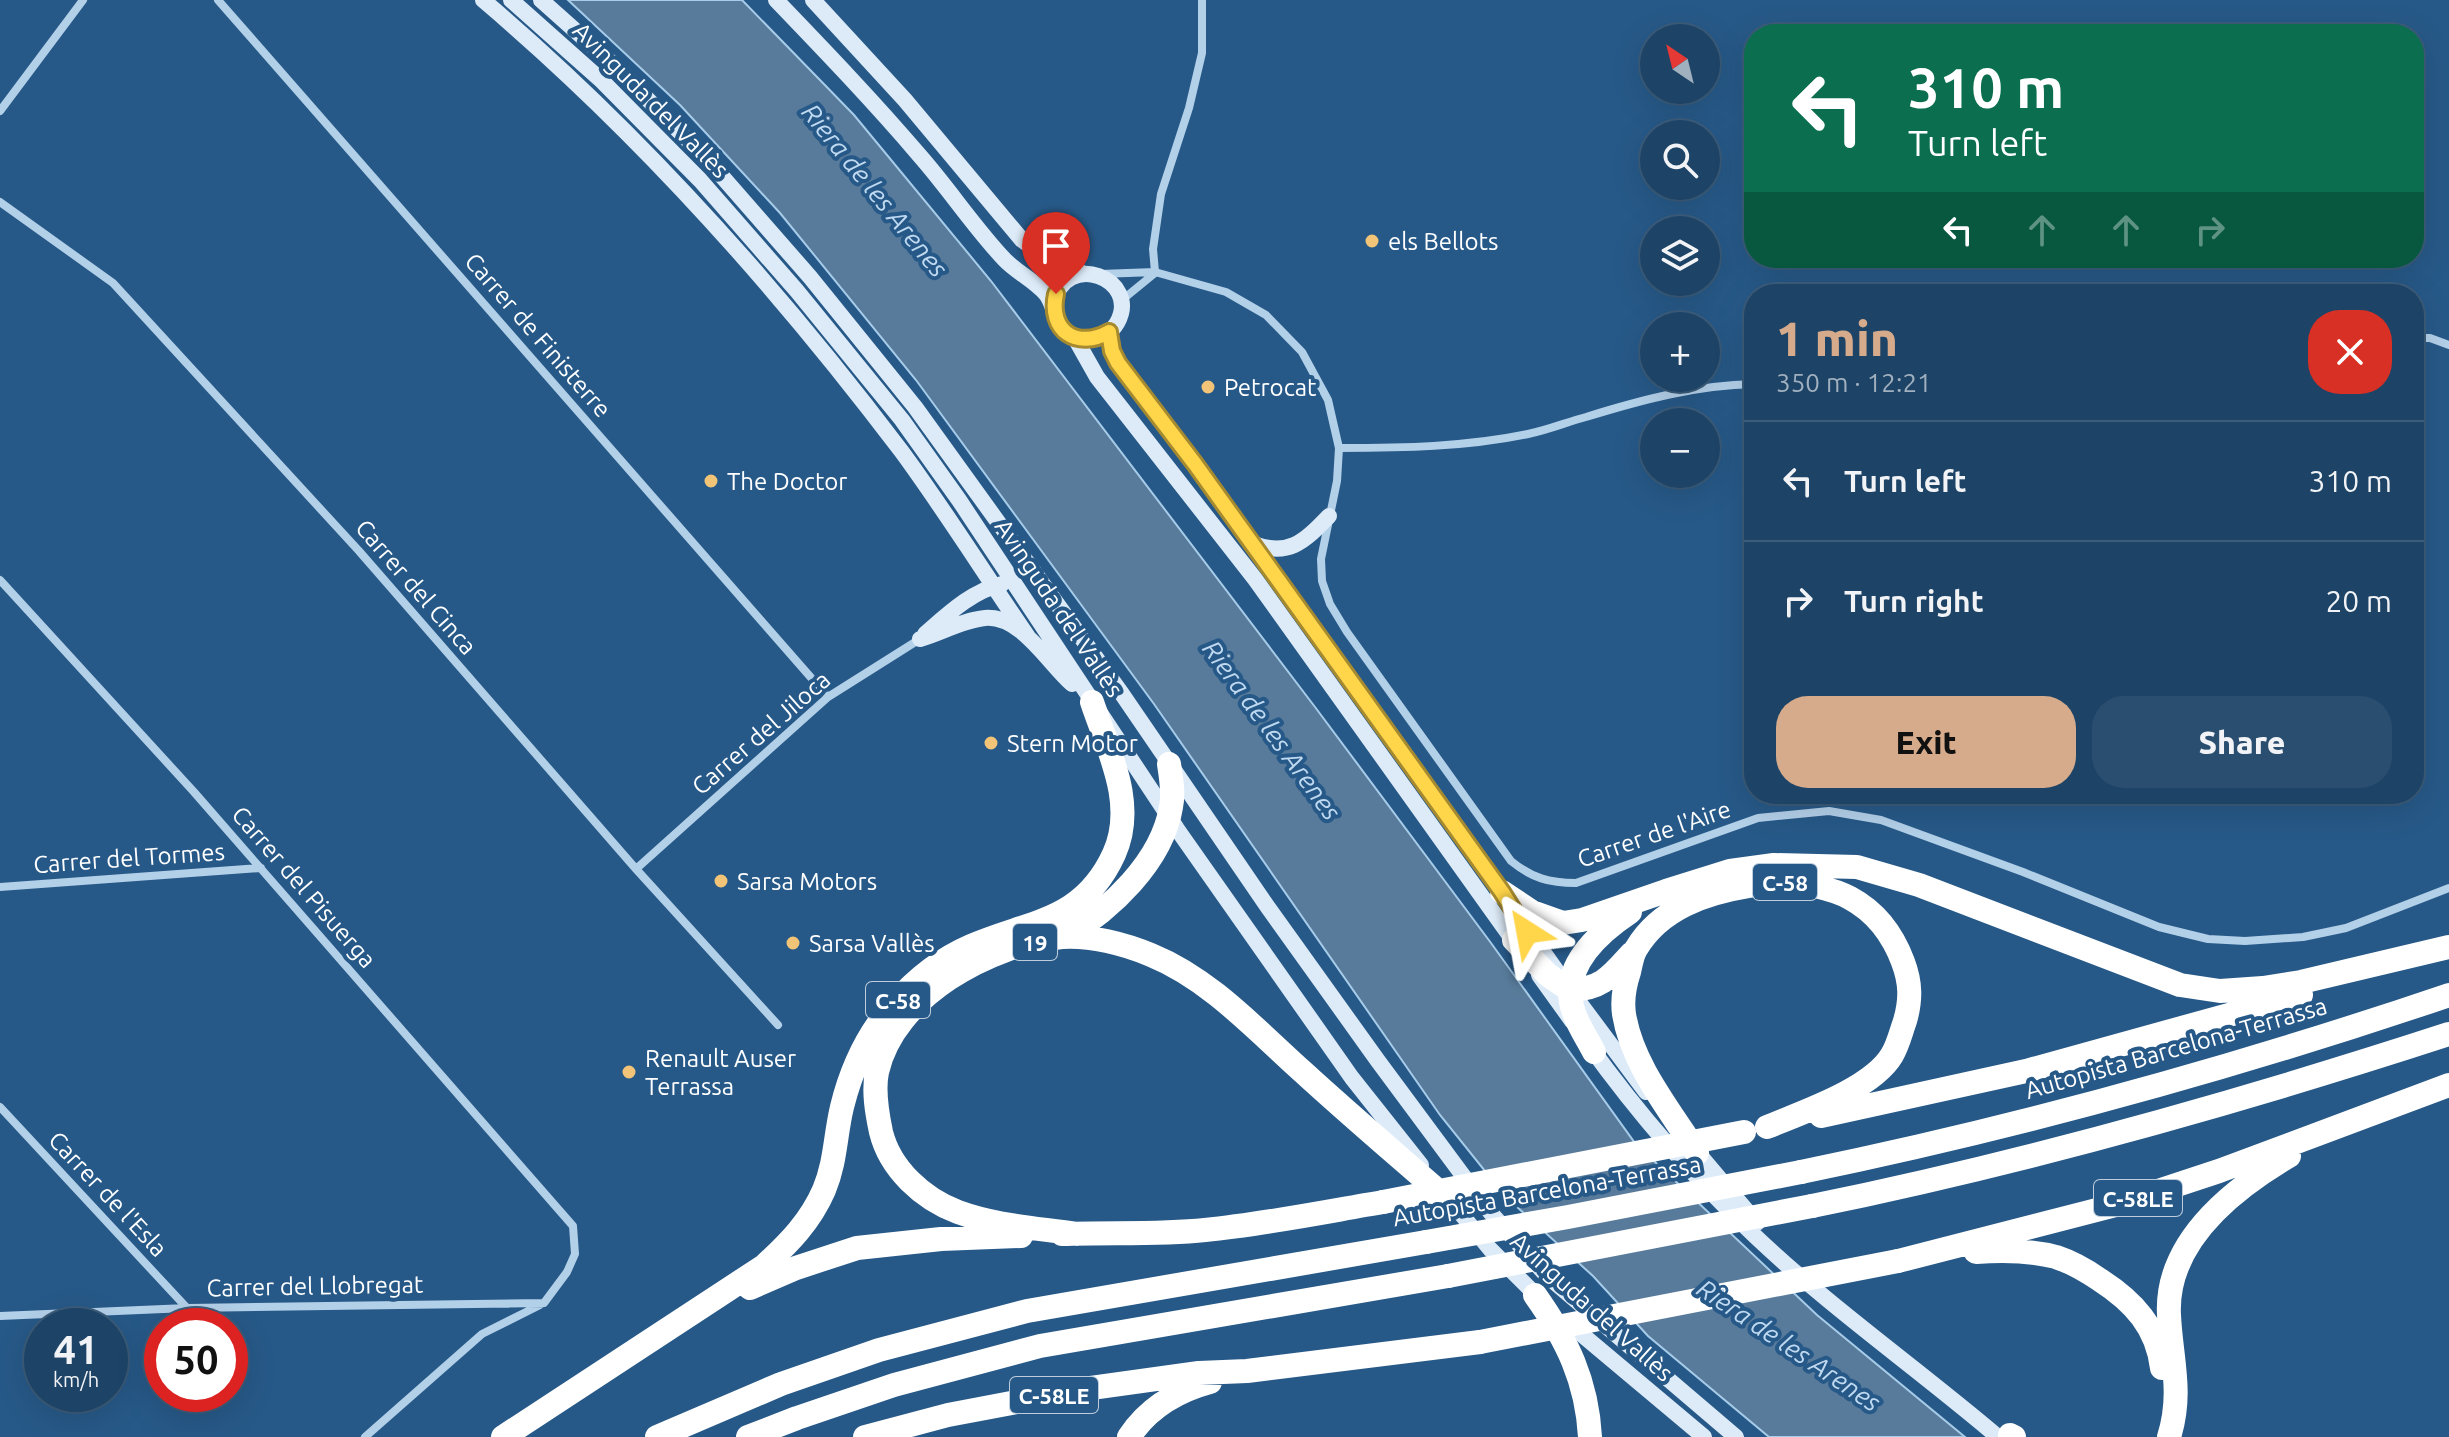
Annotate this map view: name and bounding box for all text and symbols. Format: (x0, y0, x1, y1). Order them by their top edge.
street label: Avinguda del Vallès (568, 17, 734, 183)
north arrow (1640, 24, 1720, 104)
map controls (1640, 24, 1720, 488)
icon: left (1776, 56, 1880, 160)
text: 310 m (1908, 56, 2064, 119)
water label: Riera de les Arenes (796, 98, 954, 283)
button: search (1640, 120, 1720, 200)
text: Turn left (1908, 122, 2047, 163)
icon: left (1936, 208, 1980, 252)
icon: ahead (2020, 208, 2064, 252)
icon: ahead (2104, 208, 2148, 252)
icon: right (2188, 208, 2232, 252)
pin (1022, 212, 1090, 294)
button: layers (1640, 216, 1720, 296)
icon: arrive (1034, 224, 1078, 268)
place label: els Bellots (1388, 228, 1498, 255)
marker: els Bellots (1363, 232, 1381, 250)
street label: Carrer de Finisterre (459, 248, 617, 422)
button: close (2308, 310, 2392, 394)
text: 1 min (1776, 311, 1898, 365)
button: + (1640, 312, 1720, 392)
text: 350 m · 12:21 (1776, 368, 1932, 397)
place label: Petrocat (1224, 374, 1317, 401)
marker: Petrocat (1199, 378, 1217, 396)
button: − (1640, 408, 1720, 488)
icon: left (1776, 459, 1820, 503)
text: Turn left (1844, 464, 1966, 498)
text: 310 m (2308, 464, 2392, 498)
place label: The Doctor (727, 468, 847, 495)
marker: The Doctor (702, 472, 720, 490)
street label: Carrer del Cinca (350, 514, 482, 660)
street label: Avinguda del Vallès (990, 514, 1128, 702)
icon: right (1776, 579, 1820, 623)
text: Turn right (1844, 584, 1984, 618)
text: 20 m (2325, 584, 2392, 618)
water label: Riera de les Arenes (1197, 635, 1347, 825)
street label: Carrer del Jiloca (687, 666, 835, 800)
button: Exit (1776, 696, 2076, 788)
button: Share (2092, 696, 2392, 788)
place label: Stern Motor (1007, 730, 1138, 757)
marker: Stern Motor (982, 734, 1000, 752)
street label: Carrer de l'Aire (1574, 795, 1734, 873)
street label: Carrer del Pisuerga (227, 801, 381, 973)
street label: Carrer del Tormes (32, 838, 226, 878)
road number: C-58 (1753, 864, 1817, 900)
place label: Sarsa Motors (737, 868, 877, 895)
marker: Sarsa Motors (712, 872, 730, 890)
position arrow (1485, 890, 1569, 974)
road number: 19 (1013, 924, 1057, 960)
place label: Sarsa Vallès (809, 930, 935, 957)
marker: Sarsa Vallès (784, 934, 802, 952)
road number: C-58 (866, 982, 930, 1018)
street label: Autopista Barcelona-Terrassa (2022, 992, 2330, 1104)
place label: Renault Auser Terrassa (645, 1045, 796, 1100)
marker: Renault Auser Terrassa (620, 1063, 638, 1081)
street label: Carrer de l'Esla (43, 1126, 173, 1262)
street label: Autopista Barcelona-Terrassa (1391, 1151, 1703, 1231)
road number: C-58LE (2094, 1180, 2182, 1216)
street label: Avinguda del Vallès (1506, 1227, 1678, 1387)
street label: Carrer del Llobregat (206, 1271, 424, 1301)
water label: Riera de les Arenes (1692, 1273, 1886, 1417)
speed limit sign: 50 (144, 1308, 248, 1412)
text: 41 (53, 1327, 99, 1372)
text: km/h (53, 1368, 99, 1391)
road number: C-58LE (1010, 1377, 1098, 1413)

